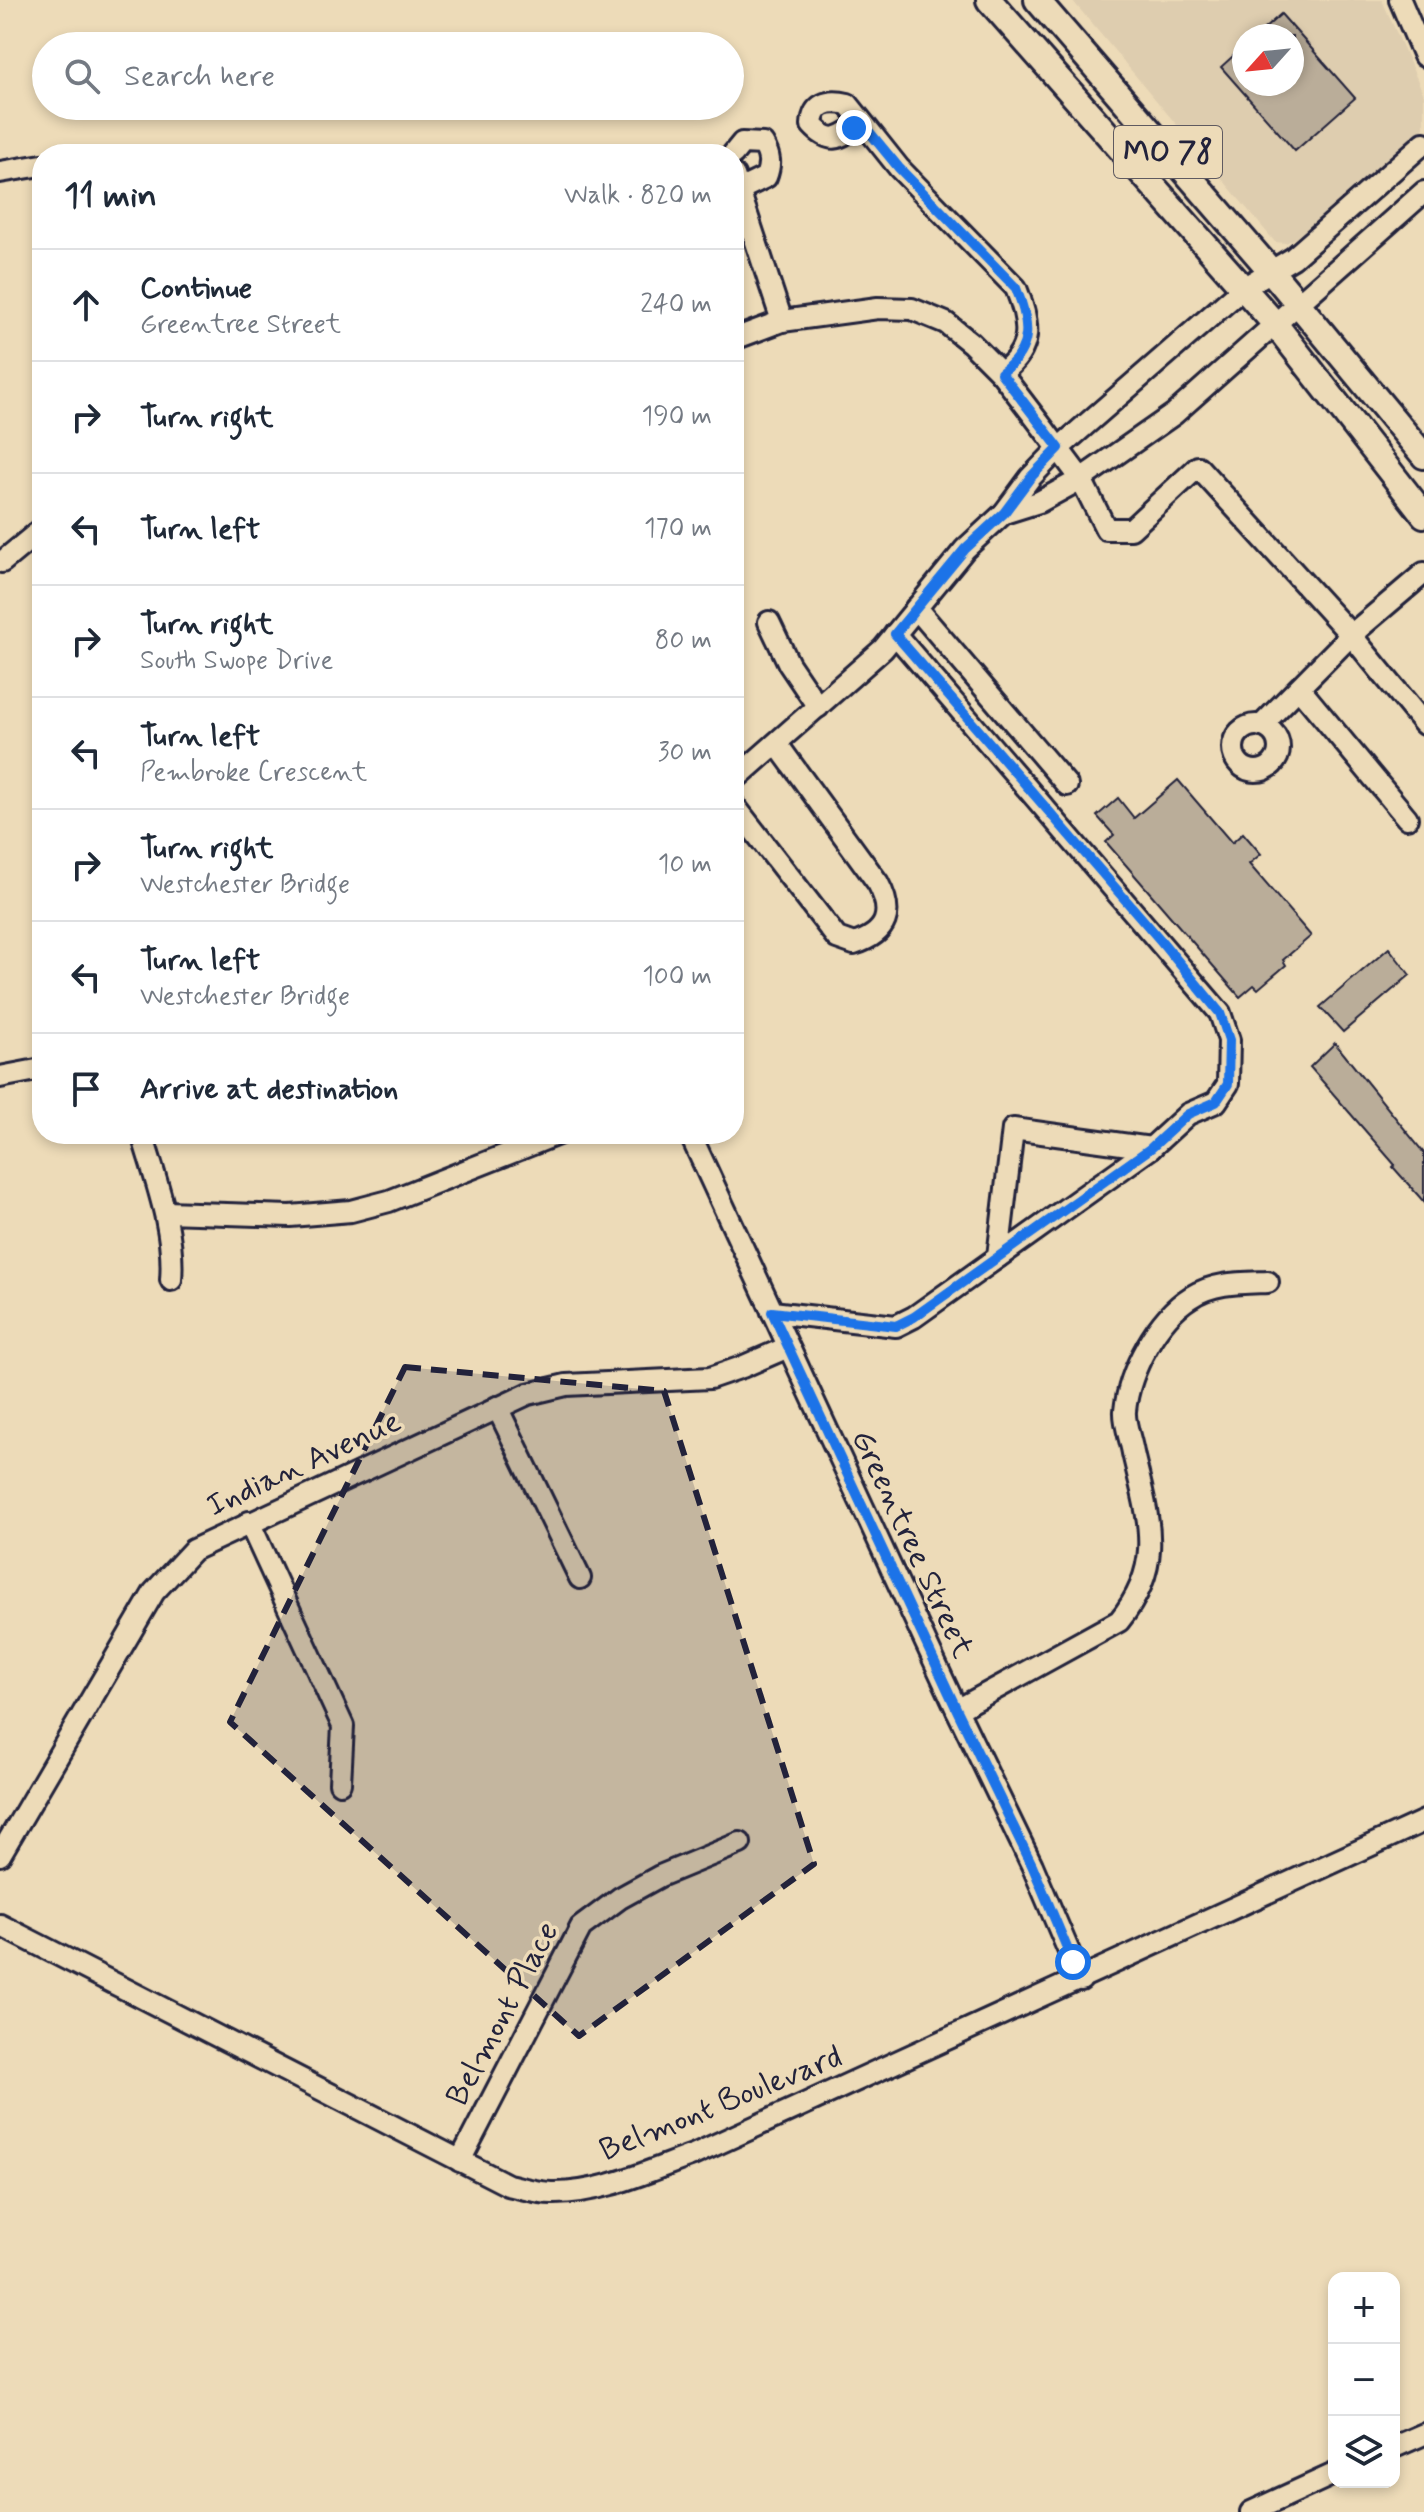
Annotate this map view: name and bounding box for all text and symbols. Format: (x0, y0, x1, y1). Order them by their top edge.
north arrow (1232, 24, 1304, 96)
search box (32, 32, 744, 120)
icon: search (60, 54, 104, 98)
text: Search here (124, 57, 275, 96)
route end (836, 110, 872, 146)
road number: MO 78 (1114, 126, 1222, 178)
text: 11 min (64, 174, 157, 219)
text: Walk · 820 m (564, 179, 712, 213)
text: Continue (140, 269, 252, 308)
icon: ahead (64, 283, 108, 327)
text: 240 m (640, 288, 712, 322)
text: Greentree Street (140, 308, 341, 342)
icon: right (64, 395, 108, 439)
text: Turn right (140, 398, 273, 437)
text: 190 m (642, 400, 712, 434)
icon: left (64, 507, 108, 551)
text: Turn left (140, 510, 260, 549)
text: 170 m (644, 512, 712, 546)
text: Turn right (140, 605, 273, 644)
icon: right (64, 619, 108, 663)
text: 80 m (655, 624, 712, 658)
text: South Swope Drive (140, 644, 333, 678)
text: Turn left (140, 717, 260, 756)
icon: left (64, 731, 108, 775)
text: 30 m (658, 736, 712, 770)
text: Pembroke Crescent (140, 756, 367, 790)
text: Turn right (140, 829, 273, 868)
icon: right (64, 843, 108, 887)
text: 10 m (658, 848, 712, 882)
text: Westchester Bridge (140, 868, 350, 902)
text: Turn left (140, 941, 260, 980)
icon: left (64, 955, 108, 999)
text: 100 m (642, 960, 712, 994)
text: Westchester Bridge (140, 980, 350, 1014)
icon: arrive (64, 1067, 108, 1111)
text: Arrive at destination (140, 1070, 398, 1109)
street label: Indian Avenue (200, 1401, 408, 1527)
street label: Greentree Street (841, 1423, 983, 1665)
street label: Belmont Place (437, 1915, 569, 2113)
route start (1055, 1944, 1091, 1980)
street label: Belmont Boulevard (593, 2036, 849, 2172)
map controls (1328, 2272, 1400, 2488)
button: + (1328, 2272, 1400, 2344)
button: − (1328, 2344, 1400, 2416)
button: layers (1328, 2416, 1400, 2488)

